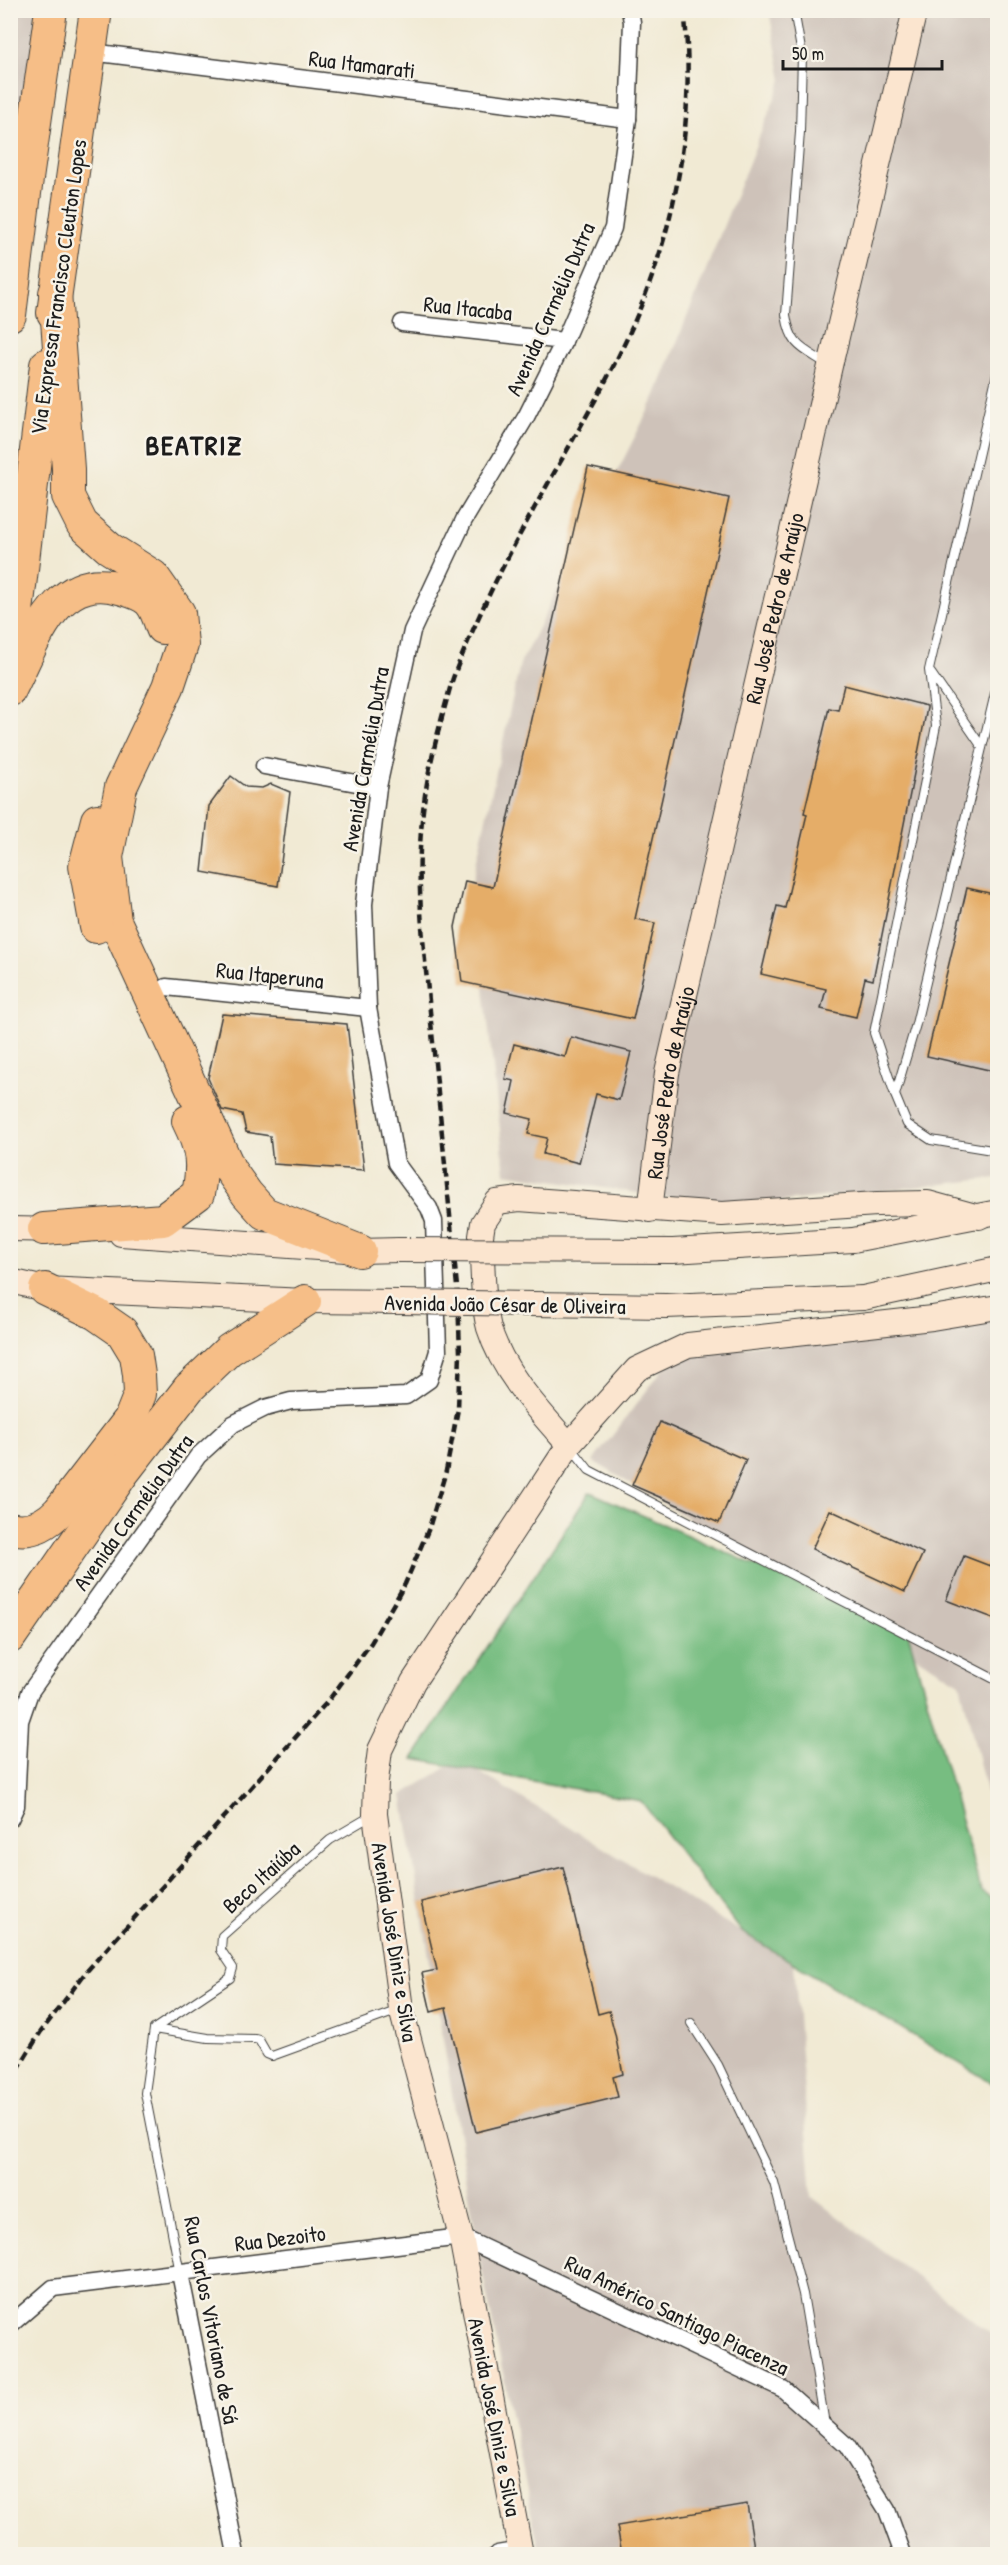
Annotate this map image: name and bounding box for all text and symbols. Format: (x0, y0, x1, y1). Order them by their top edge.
scale bar (783, 33, 942, 71)
text: 50 m (792, 41, 824, 66)
street label: Rua Itamarati (307, 43, 417, 85)
street label: Via Expressa Francisco Cleuton Lopes (22, 137, 94, 437)
street label: Avenida Carmélia Dutra (498, 217, 602, 400)
street label: Rua Itacaba (422, 288, 514, 328)
district label: BEATRIZ (145, 426, 243, 464)
street label: Rua José Pedro de Araújo (738, 510, 811, 707)
street label: Avenida Carmélia Dutra (334, 664, 396, 854)
street label: Rua Itaperuna (215, 954, 326, 996)
street label: Rua José Pedro de Araújo (639, 983, 702, 1181)
street label: Avenida João César de Oliveira (384, 1287, 626, 1321)
street label: Avenida Carmélia Dutra (66, 1427, 200, 1596)
street label: Beco Itaiúba (216, 1834, 307, 1920)
street label: Avenida José Diniz e Silva (364, 1840, 426, 2044)
street label: Rua Carlos Vitoriano de Sá (177, 2214, 247, 2427)
street label: Rua Dezoito (233, 2218, 327, 2258)
street label: Rua Américo Santiago Piacenza (560, 2248, 794, 2382)
street label: Avenida José Diniz e Silva (461, 2315, 529, 2519)

